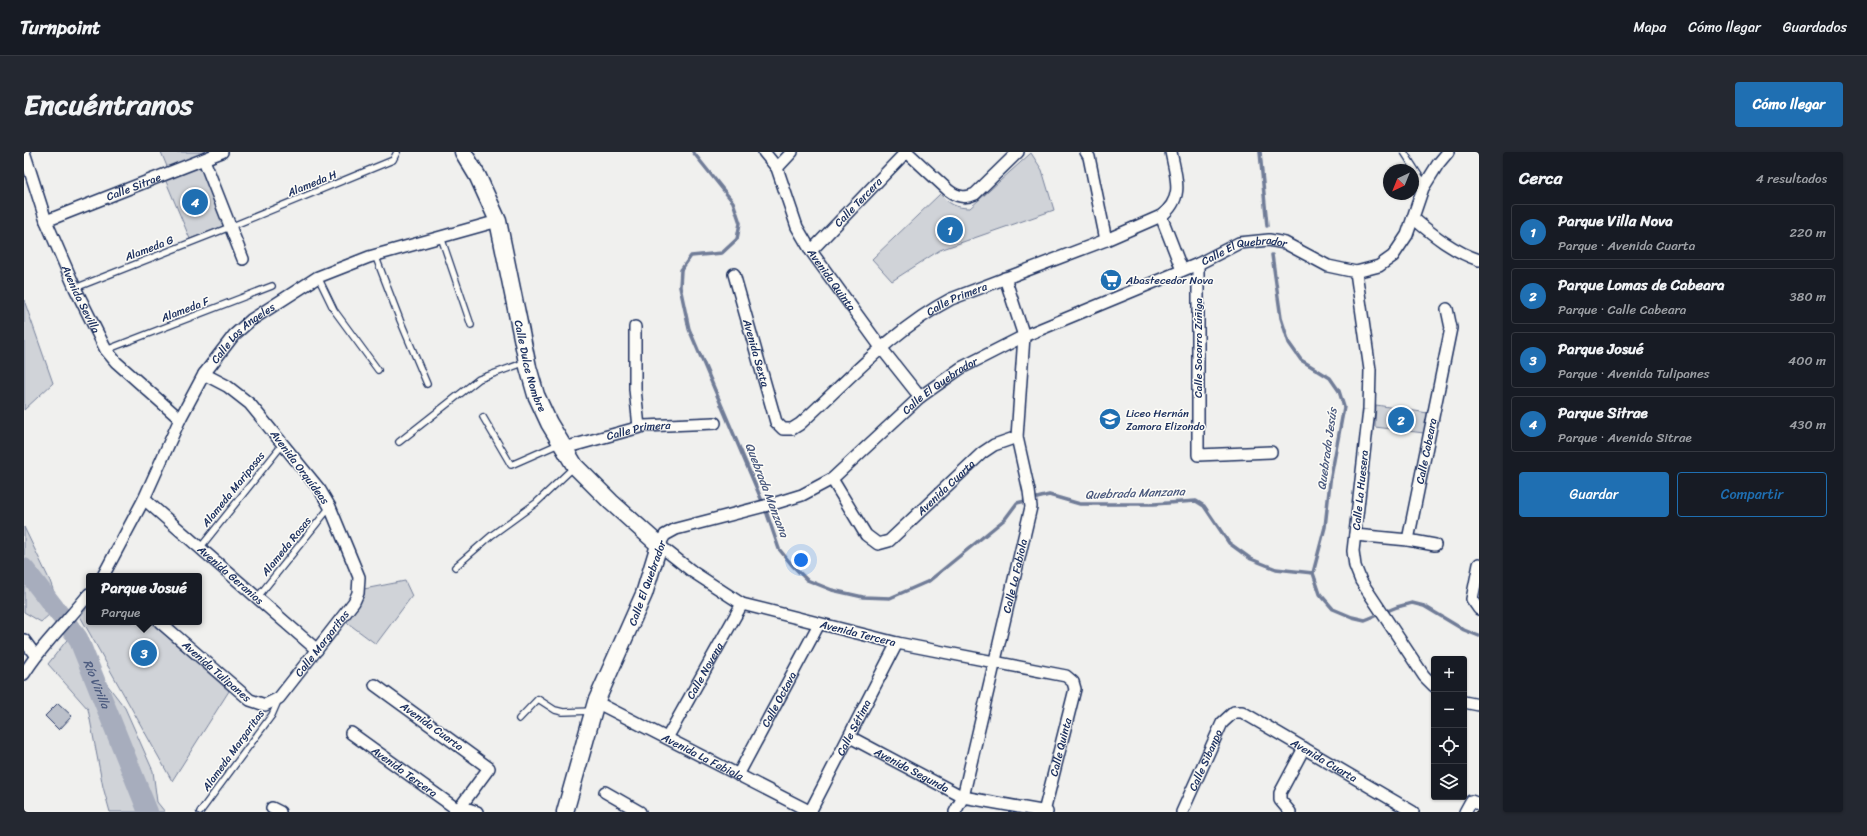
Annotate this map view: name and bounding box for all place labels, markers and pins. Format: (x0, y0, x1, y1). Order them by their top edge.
pin: 4 (182, 187, 208, 217)
pin: 1 (937, 215, 963, 245)
supermarket icon: Abastecedor Nova (1098, 267, 1124, 293)
place label: Abastecedor Nova (1125, 271, 1214, 290)
place label: Liceo Hernán Zamora Elizondo (1126, 404, 1205, 436)
pin: 2 (1388, 405, 1414, 435)
school or university icon: Liceo Hernán Zamora Elizondo (1097, 406, 1123, 432)
pin: 3 (131, 638, 157, 668)

